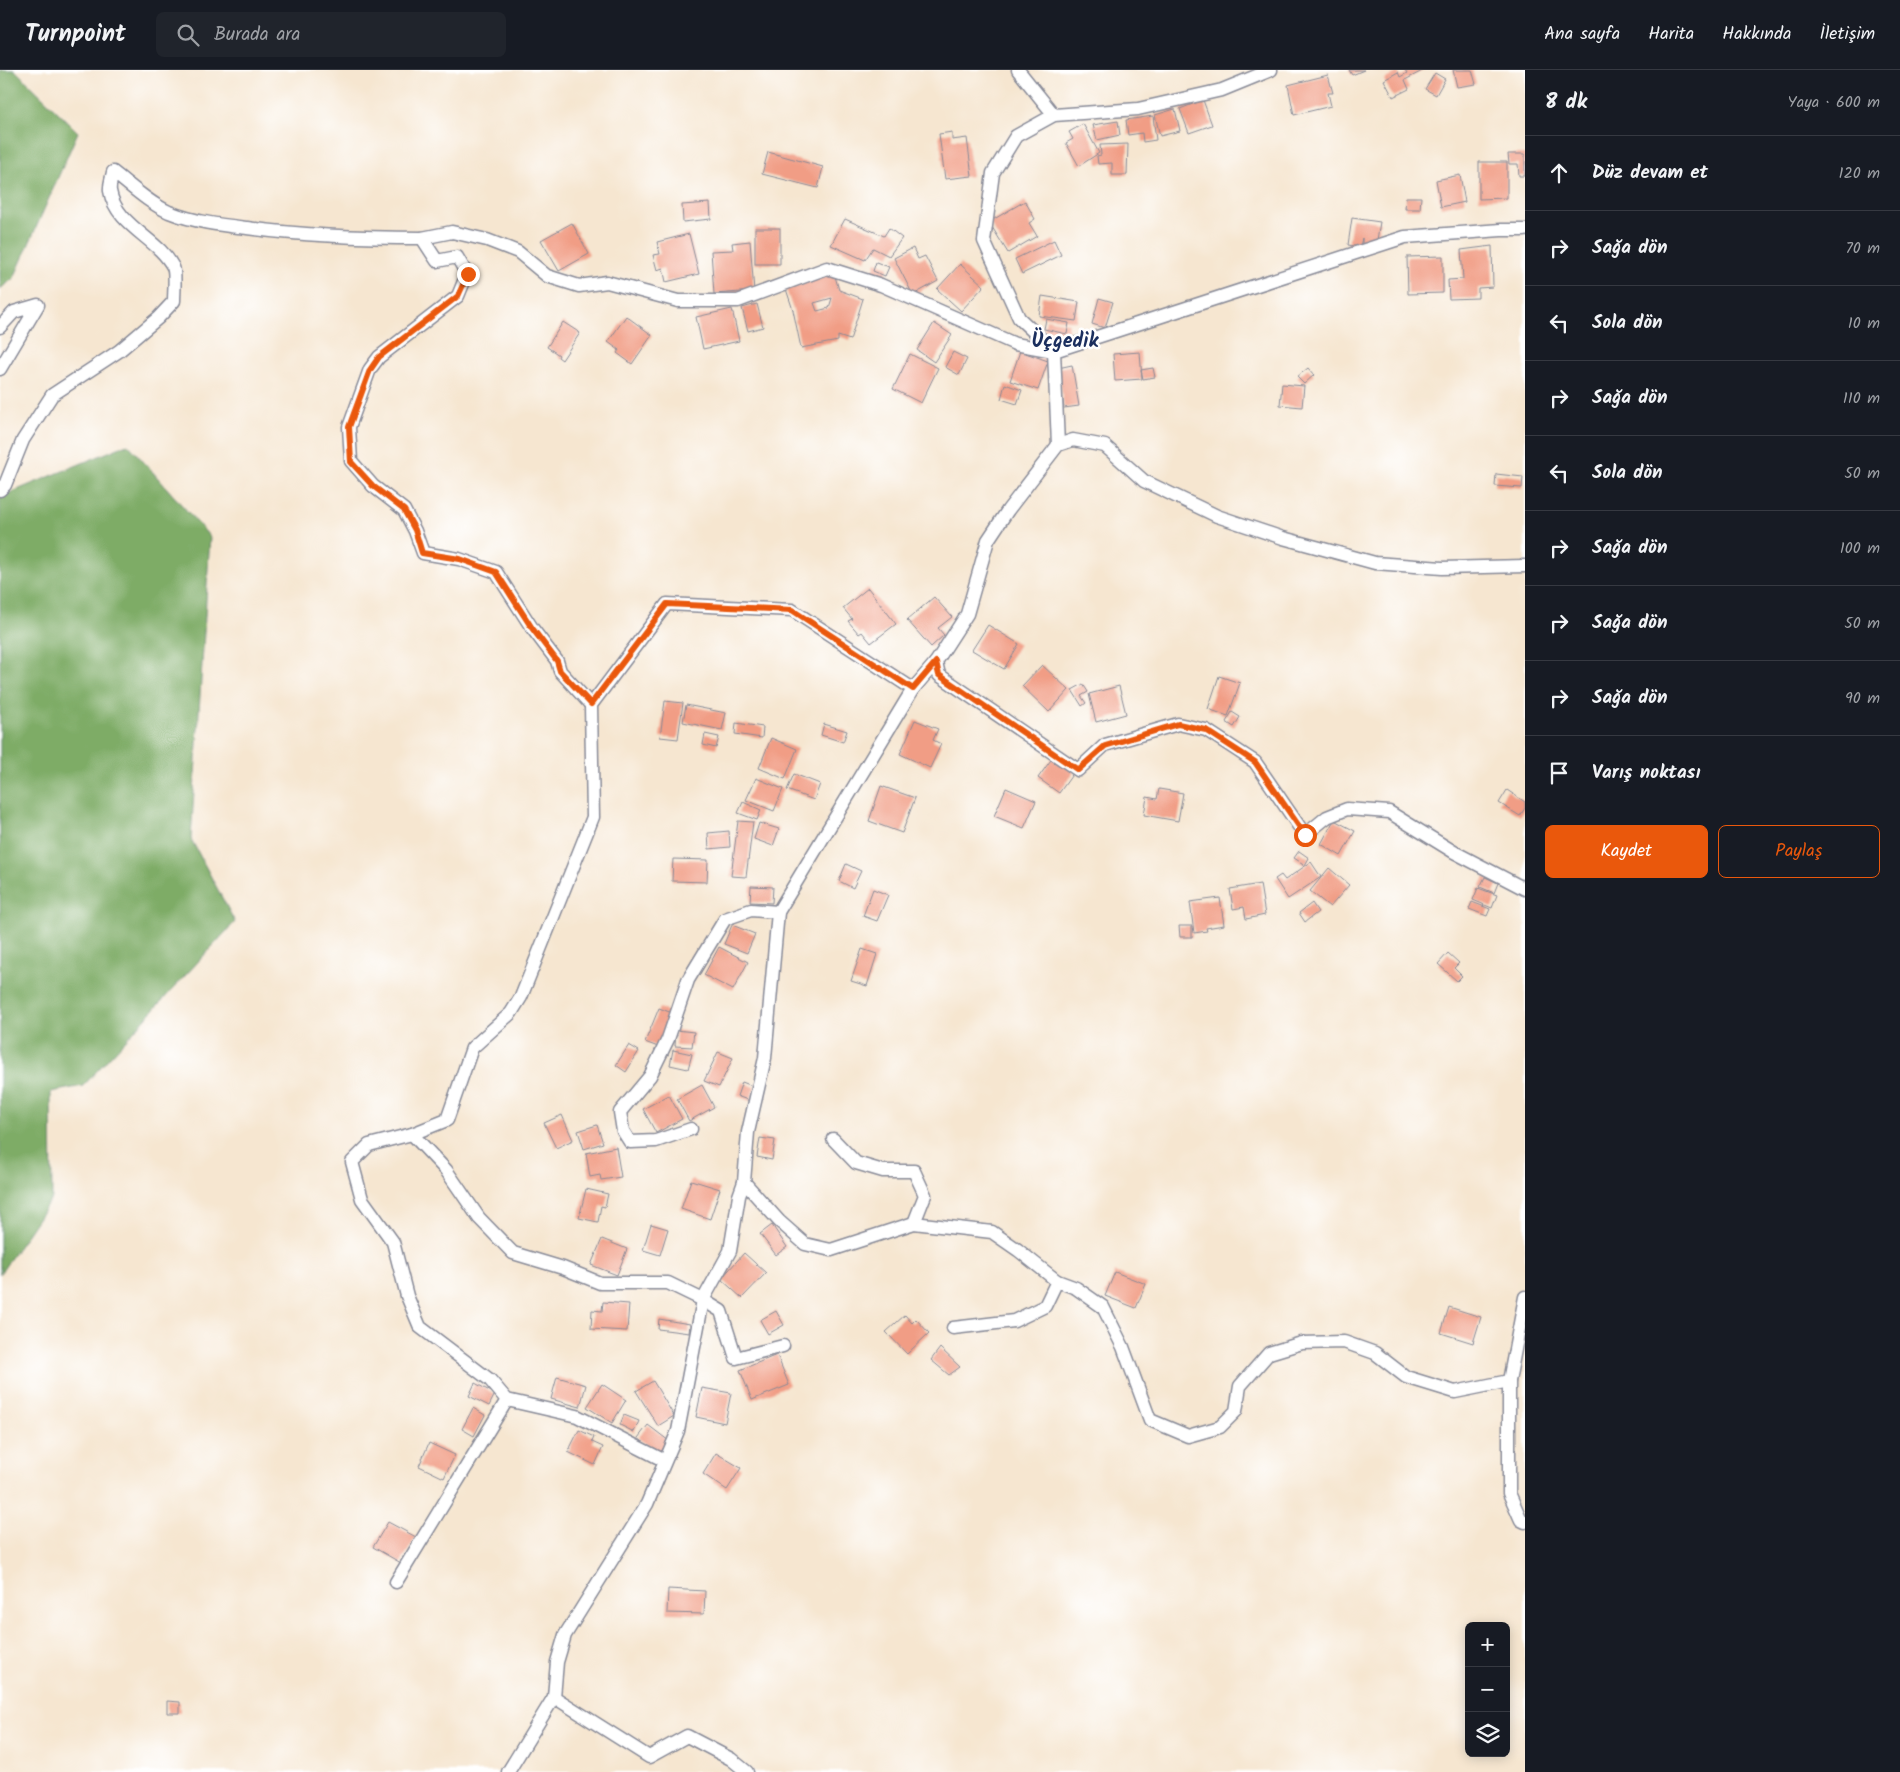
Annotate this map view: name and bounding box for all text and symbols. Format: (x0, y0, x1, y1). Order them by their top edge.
search box (156, 12, 506, 57)
text: Turnpoint (25, 15, 126, 54)
text: Burada ara (214, 20, 301, 50)
text: Ana sayfa (1544, 20, 1620, 49)
text: Harita (1648, 20, 1694, 49)
text: Hakkında (1722, 20, 1791, 49)
text: İletişim (1819, 20, 1875, 49)
icon: search (174, 21, 202, 49)
text: 8 dk (1545, 86, 1587, 119)
text: Yaya · 600 m (1788, 90, 1880, 115)
text: Düz devam et (1592, 158, 1708, 188)
icon: ahead (1545, 159, 1573, 187)
text: 120 m (1839, 161, 1880, 186)
text: Sağa dön (1592, 233, 1668, 263)
icon: right (1545, 234, 1573, 262)
text: 70 m (1845, 236, 1880, 261)
route end (457, 263, 480, 286)
text: Sola dön (1592, 308, 1663, 338)
icon: left (1545, 309, 1573, 337)
text: 10 m (1848, 311, 1880, 336)
district label: Üçgedik (1032, 326, 1099, 358)
text: Sağa dön (1592, 383, 1668, 413)
icon: right (1545, 384, 1573, 412)
text: 110 m (1843, 386, 1880, 411)
text: Sola dön (1592, 458, 1663, 488)
icon: left (1545, 459, 1573, 487)
text: 50 m (1844, 461, 1880, 486)
text: Sağa dön (1592, 533, 1668, 563)
icon: right (1545, 534, 1573, 562)
text: 100 m (1840, 536, 1880, 561)
text: Sağa dön (1592, 608, 1668, 638)
icon: right (1545, 609, 1573, 637)
text: 50 m (1844, 611, 1880, 636)
text: Sağa dön (1592, 683, 1668, 713)
icon: right (1545, 684, 1573, 712)
text: 90 m (1845, 686, 1880, 711)
text: Varış noktası (1592, 758, 1700, 788)
icon: arrive (1545, 759, 1573, 787)
route start (1294, 824, 1317, 847)
button: Kaydet (1545, 825, 1708, 878)
button: Paylaş (1718, 825, 1880, 878)
map controls (1465, 1622, 1510, 1757)
button: + (1465, 1622, 1510, 1667)
button: − (1465, 1667, 1510, 1712)
button: layers (1465, 1712, 1510, 1757)

